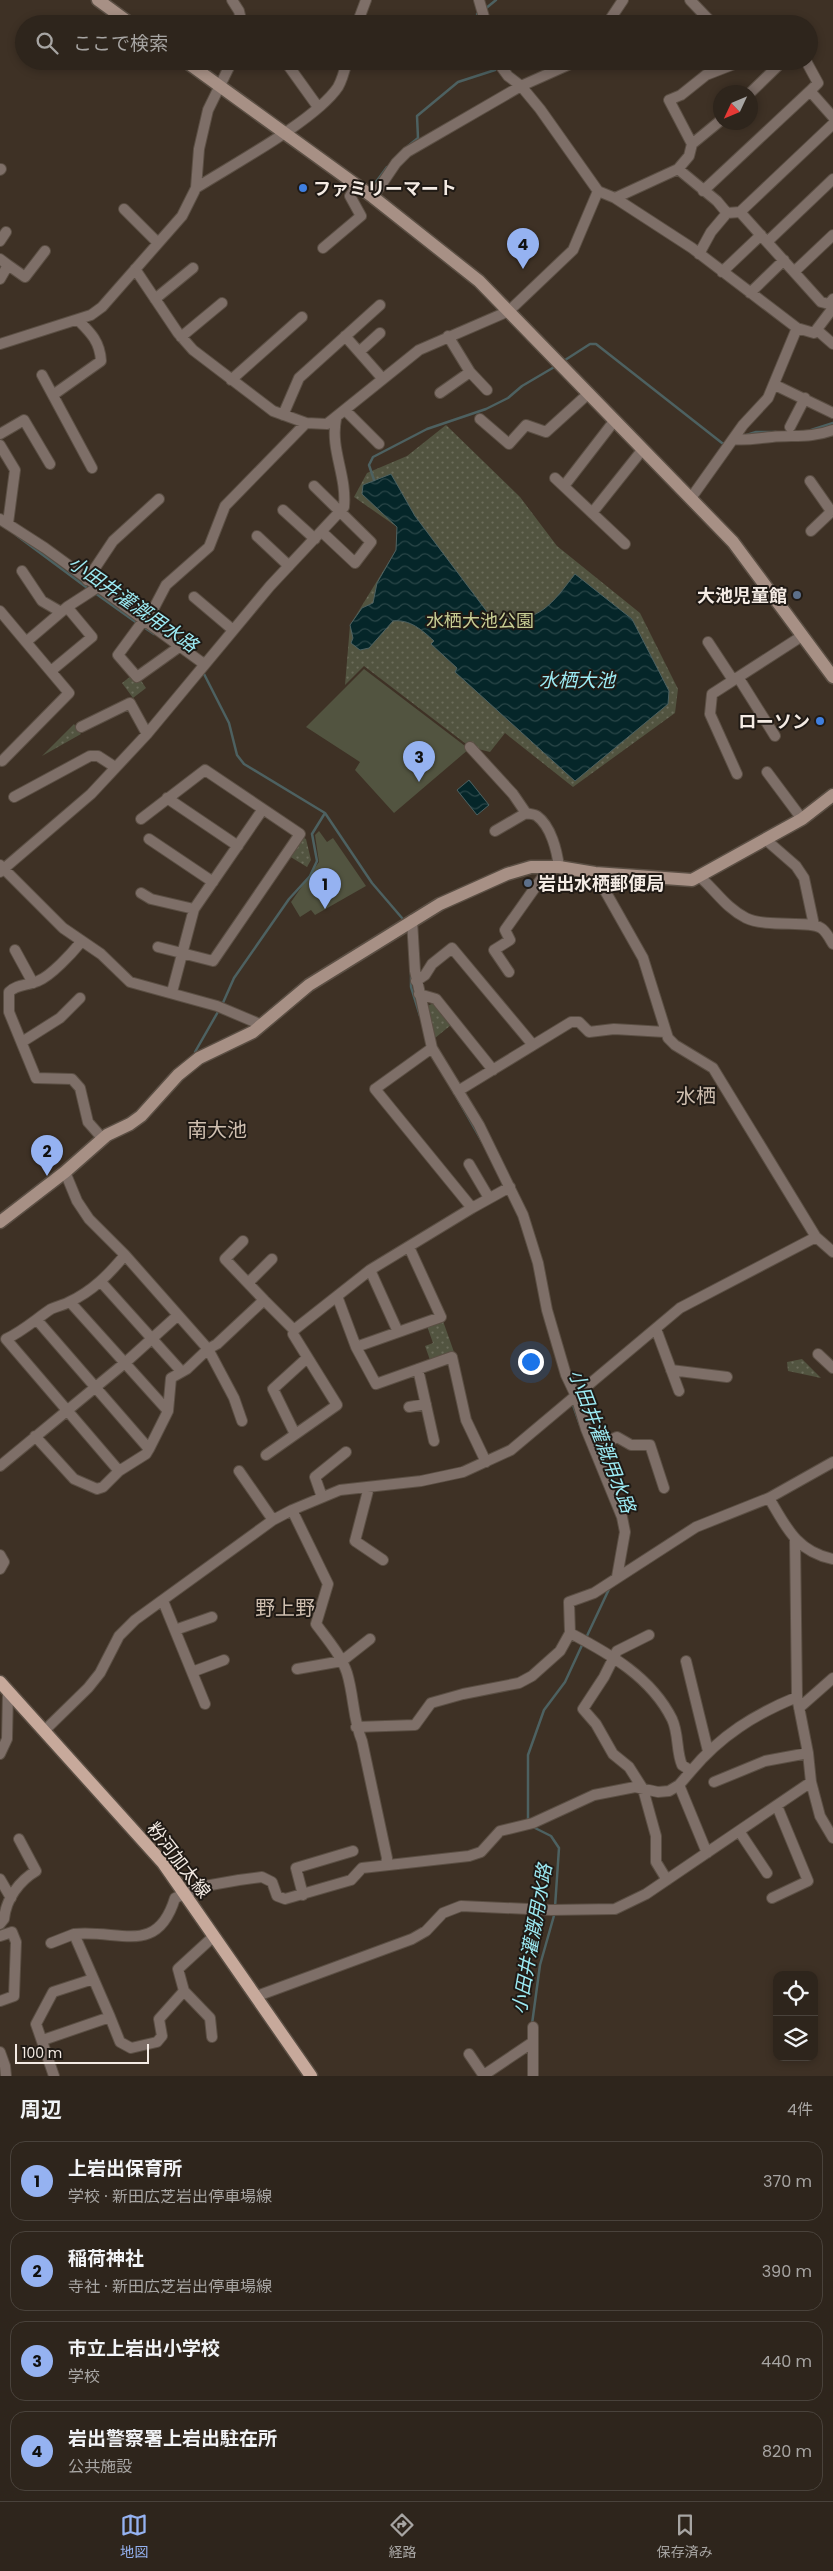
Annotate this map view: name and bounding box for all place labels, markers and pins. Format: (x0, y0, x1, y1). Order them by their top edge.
place label: ファミリーマート (313, 176, 457, 201)
marker: ファミリーマート (297, 182, 309, 194)
pin: 4 (507, 228, 539, 269)
place label: 大池児童館 (697, 583, 787, 608)
marker: 大池児童館 (791, 589, 803, 601)
place label: ローソン (738, 709, 810, 734)
marker: ローソン (814, 715, 826, 727)
pin: 3 (403, 741, 435, 782)
pin: 1 (309, 868, 341, 909)
place label: 岩出水栖郵便局 (538, 871, 664, 896)
marker: 岩出水栖郵便局 (522, 877, 534, 889)
pin: 2 (31, 1135, 63, 1176)

